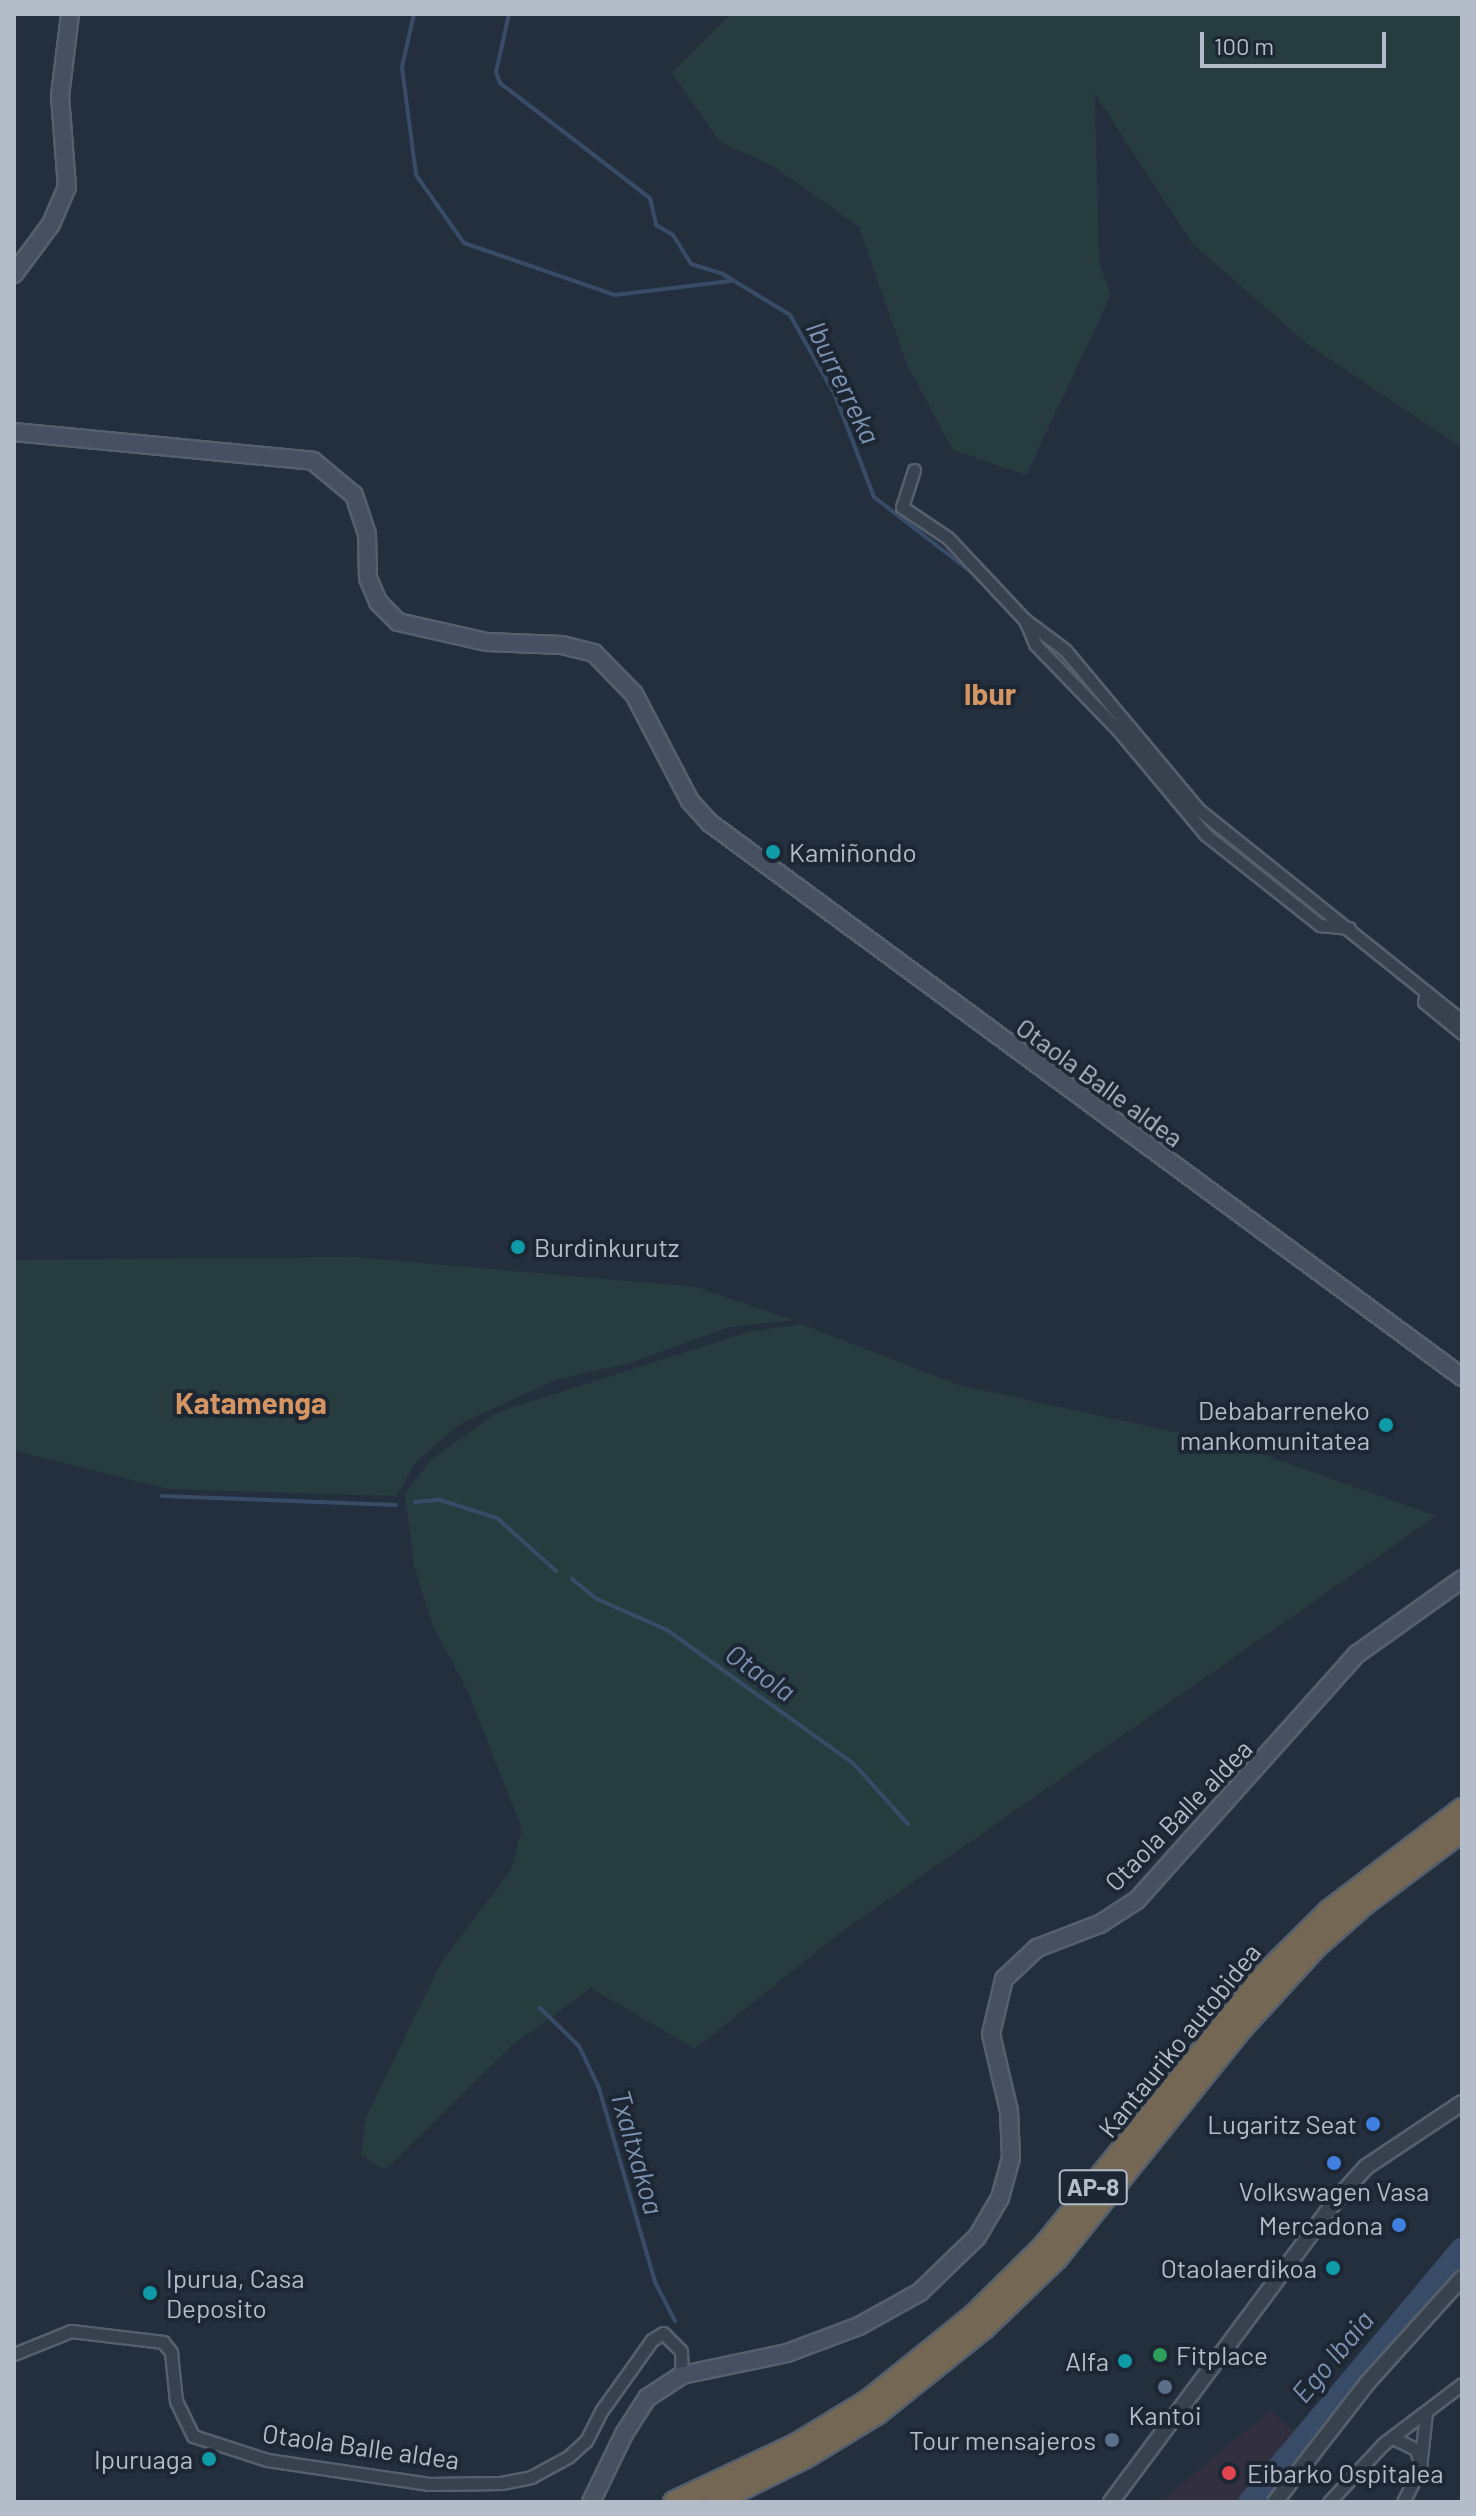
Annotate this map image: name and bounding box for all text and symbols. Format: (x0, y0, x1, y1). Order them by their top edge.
scale bar (1204, 16, 1390, 66)
text: 100 m (1214, 31, 1274, 60)
water label: Iburrerreka (800, 315, 888, 449)
district label: Ibur (964, 675, 1016, 711)
place label: Kamiñondo (789, 836, 917, 868)
marker: Kamiñondo (764, 843, 782, 861)
street label: Otaola Balle aldea (1011, 1011, 1189, 1153)
place label: Burdinkurutz (534, 1231, 679, 1263)
marker: Burdinkurutz (509, 1238, 527, 1256)
district label: Katamenga (175, 1384, 327, 1420)
place label: Debabarreneko mankomunitatea (1180, 1394, 1370, 1456)
marker: Debabarreneko mankomunitatea (1377, 1416, 1395, 1434)
water label: Otaola (720, 1636, 802, 1708)
street label: Otaola Balle aldea (1098, 1733, 1258, 1897)
street label: Kantauriko autobidea (1091, 1937, 1267, 2143)
water label: Txaltxakoa (604, 2086, 672, 2218)
place label: Lugaritz Seat (1207, 2108, 1357, 2140)
marker: Lugaritz Seat (1364, 2115, 1382, 2133)
marker: Volkswagen Vasa (1325, 2154, 1343, 2172)
road number: AP-8 (1057, 2167, 1129, 2207)
place label: Volkswagen Vasa (1239, 2175, 1429, 2207)
place label: Mercadona (1259, 2209, 1383, 2241)
marker: Mercadona (1390, 2216, 1408, 2234)
place label: Otaolaerdikoa (1161, 2252, 1317, 2284)
marker: Otaolaerdikoa (1324, 2259, 1342, 2277)
place label: Ipurua, Casa Deposito (166, 2262, 304, 2324)
marker: Ipurua, Casa Deposito (141, 2284, 159, 2302)
water label: Ego Ibaia (1284, 2303, 1380, 2409)
place label: Fitplace (1176, 2339, 1268, 2371)
place label: Alfa (1065, 2345, 1109, 2377)
marker: Fitplace (1151, 2346, 1169, 2364)
marker: Alfa (1116, 2352, 1134, 2370)
marker: Kantoi (1156, 2378, 1174, 2396)
place label: Kantoi (1128, 2399, 1202, 2431)
street label: Otaola Balle aldea (261, 2417, 461, 2475)
place label: Tour mensajeros (909, 2424, 1096, 2456)
marker: Tour mensajeros (1103, 2431, 1121, 2449)
place label: Ipuruaga (94, 2443, 193, 2475)
marker: Ipuruaga (200, 2450, 218, 2468)
place label: Eibarko Ospitalea (1247, 2457, 1444, 2489)
marker: Eibarko Ospitalea (1218, 2462, 1240, 2484)

